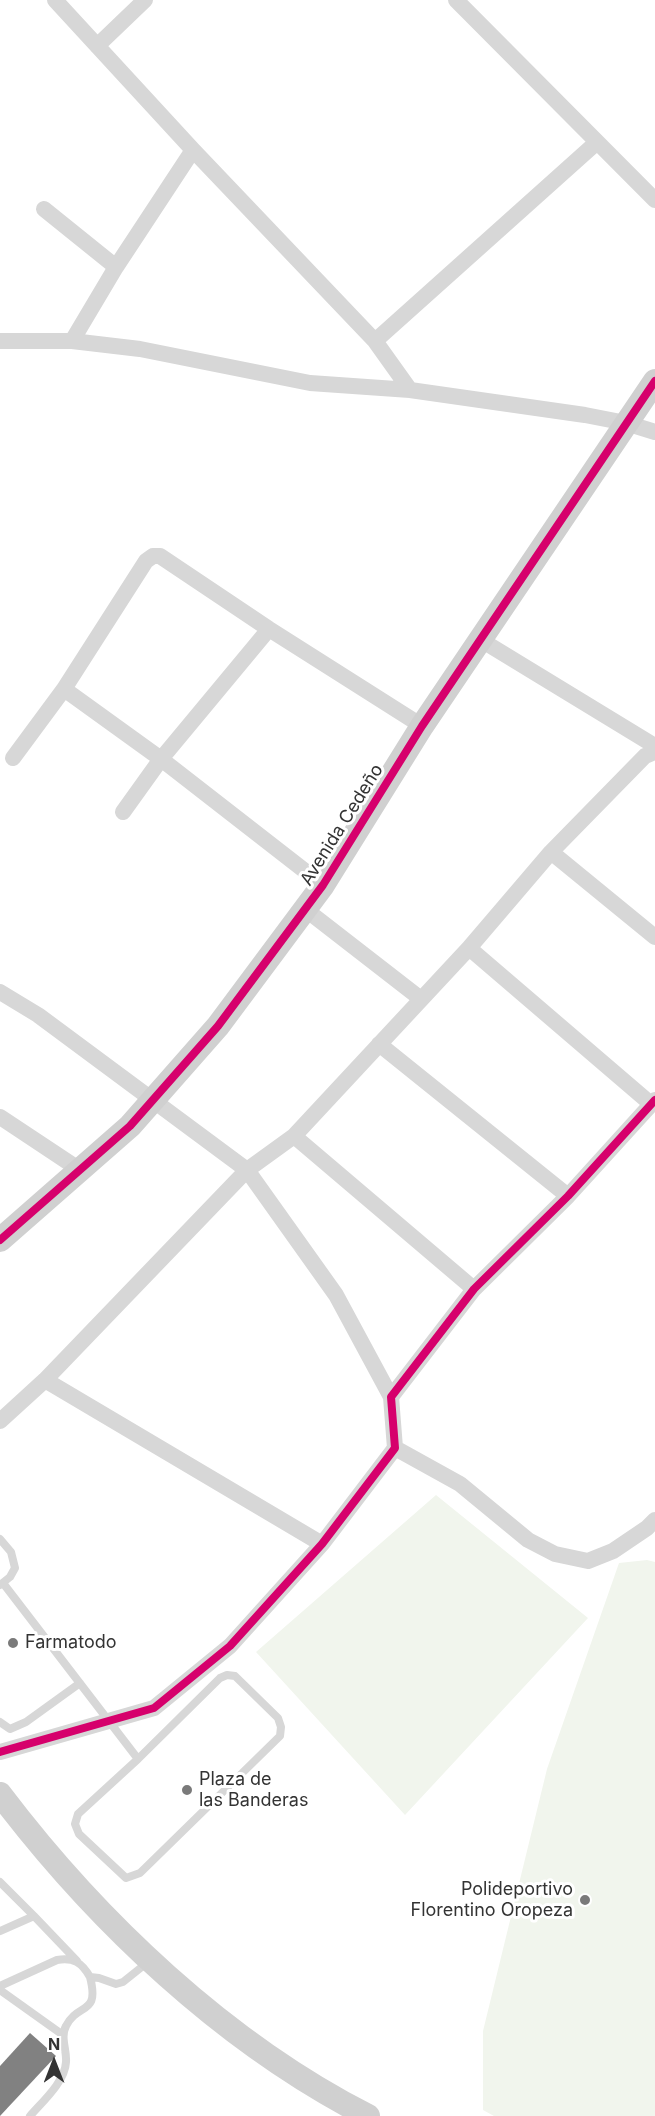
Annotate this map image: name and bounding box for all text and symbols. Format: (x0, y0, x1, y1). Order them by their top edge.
street label: Avenida Cedeño (296, 760, 388, 890)
place label: Farmatodo (25, 1632, 117, 1654)
marker: Farmatodo (6, 1636, 20, 1650)
place label: Plaza de las Banderas (199, 1769, 308, 1812)
marker: Plaza de las Banderas (180, 1783, 194, 1797)
place label: Polideportivo Florentino Oropeza (411, 1879, 573, 1922)
marker: Polideportivo Florentino Oropeza (578, 1893, 592, 1907)
north arrow (24, 2032, 84, 2092)
text: N (48, 2034, 60, 2054)

